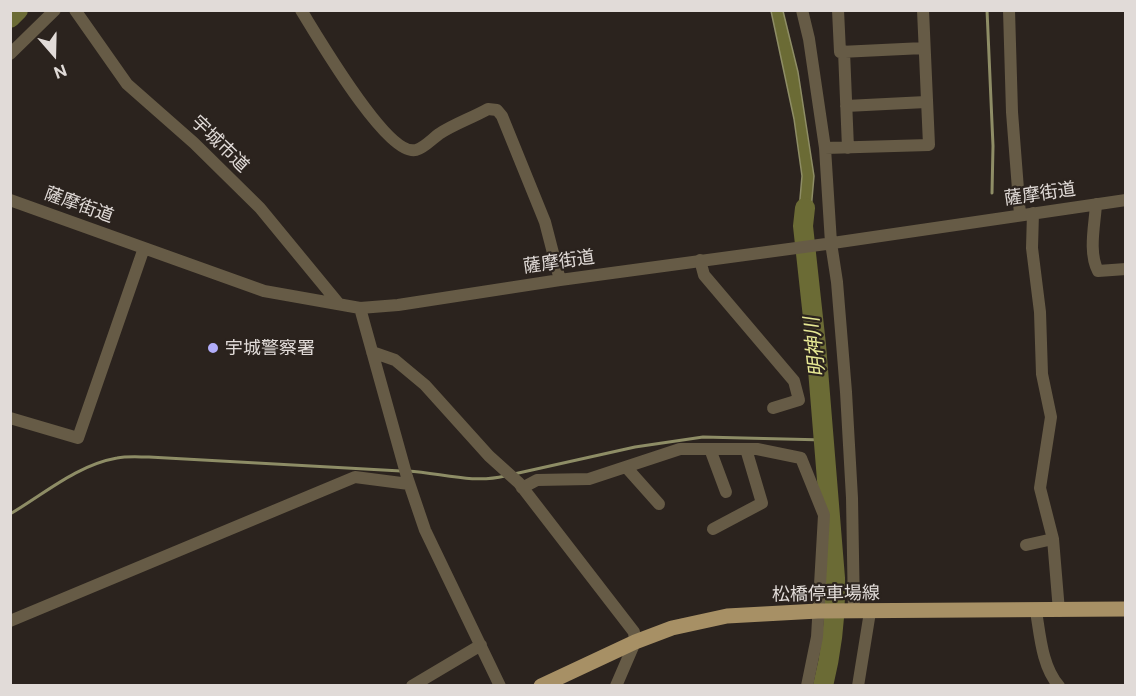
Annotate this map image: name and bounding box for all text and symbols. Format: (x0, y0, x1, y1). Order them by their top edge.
north arrow (24, 24, 84, 84)
text: N (51, 60, 69, 82)
street label: 宇城市道 (187, 111, 253, 177)
street label: 薩摩街道 (1003, 178, 1077, 210)
street label: 薩摩街道 (41, 183, 117, 227)
street label: 薩摩街道 (522, 246, 596, 278)
water label: 明神川 (800, 316, 830, 378)
place label: 宇城警察署 (225, 337, 315, 359)
marker: 宇城警察署 (206, 341, 220, 355)
street label: 松橋停車場線 (772, 582, 880, 606)

